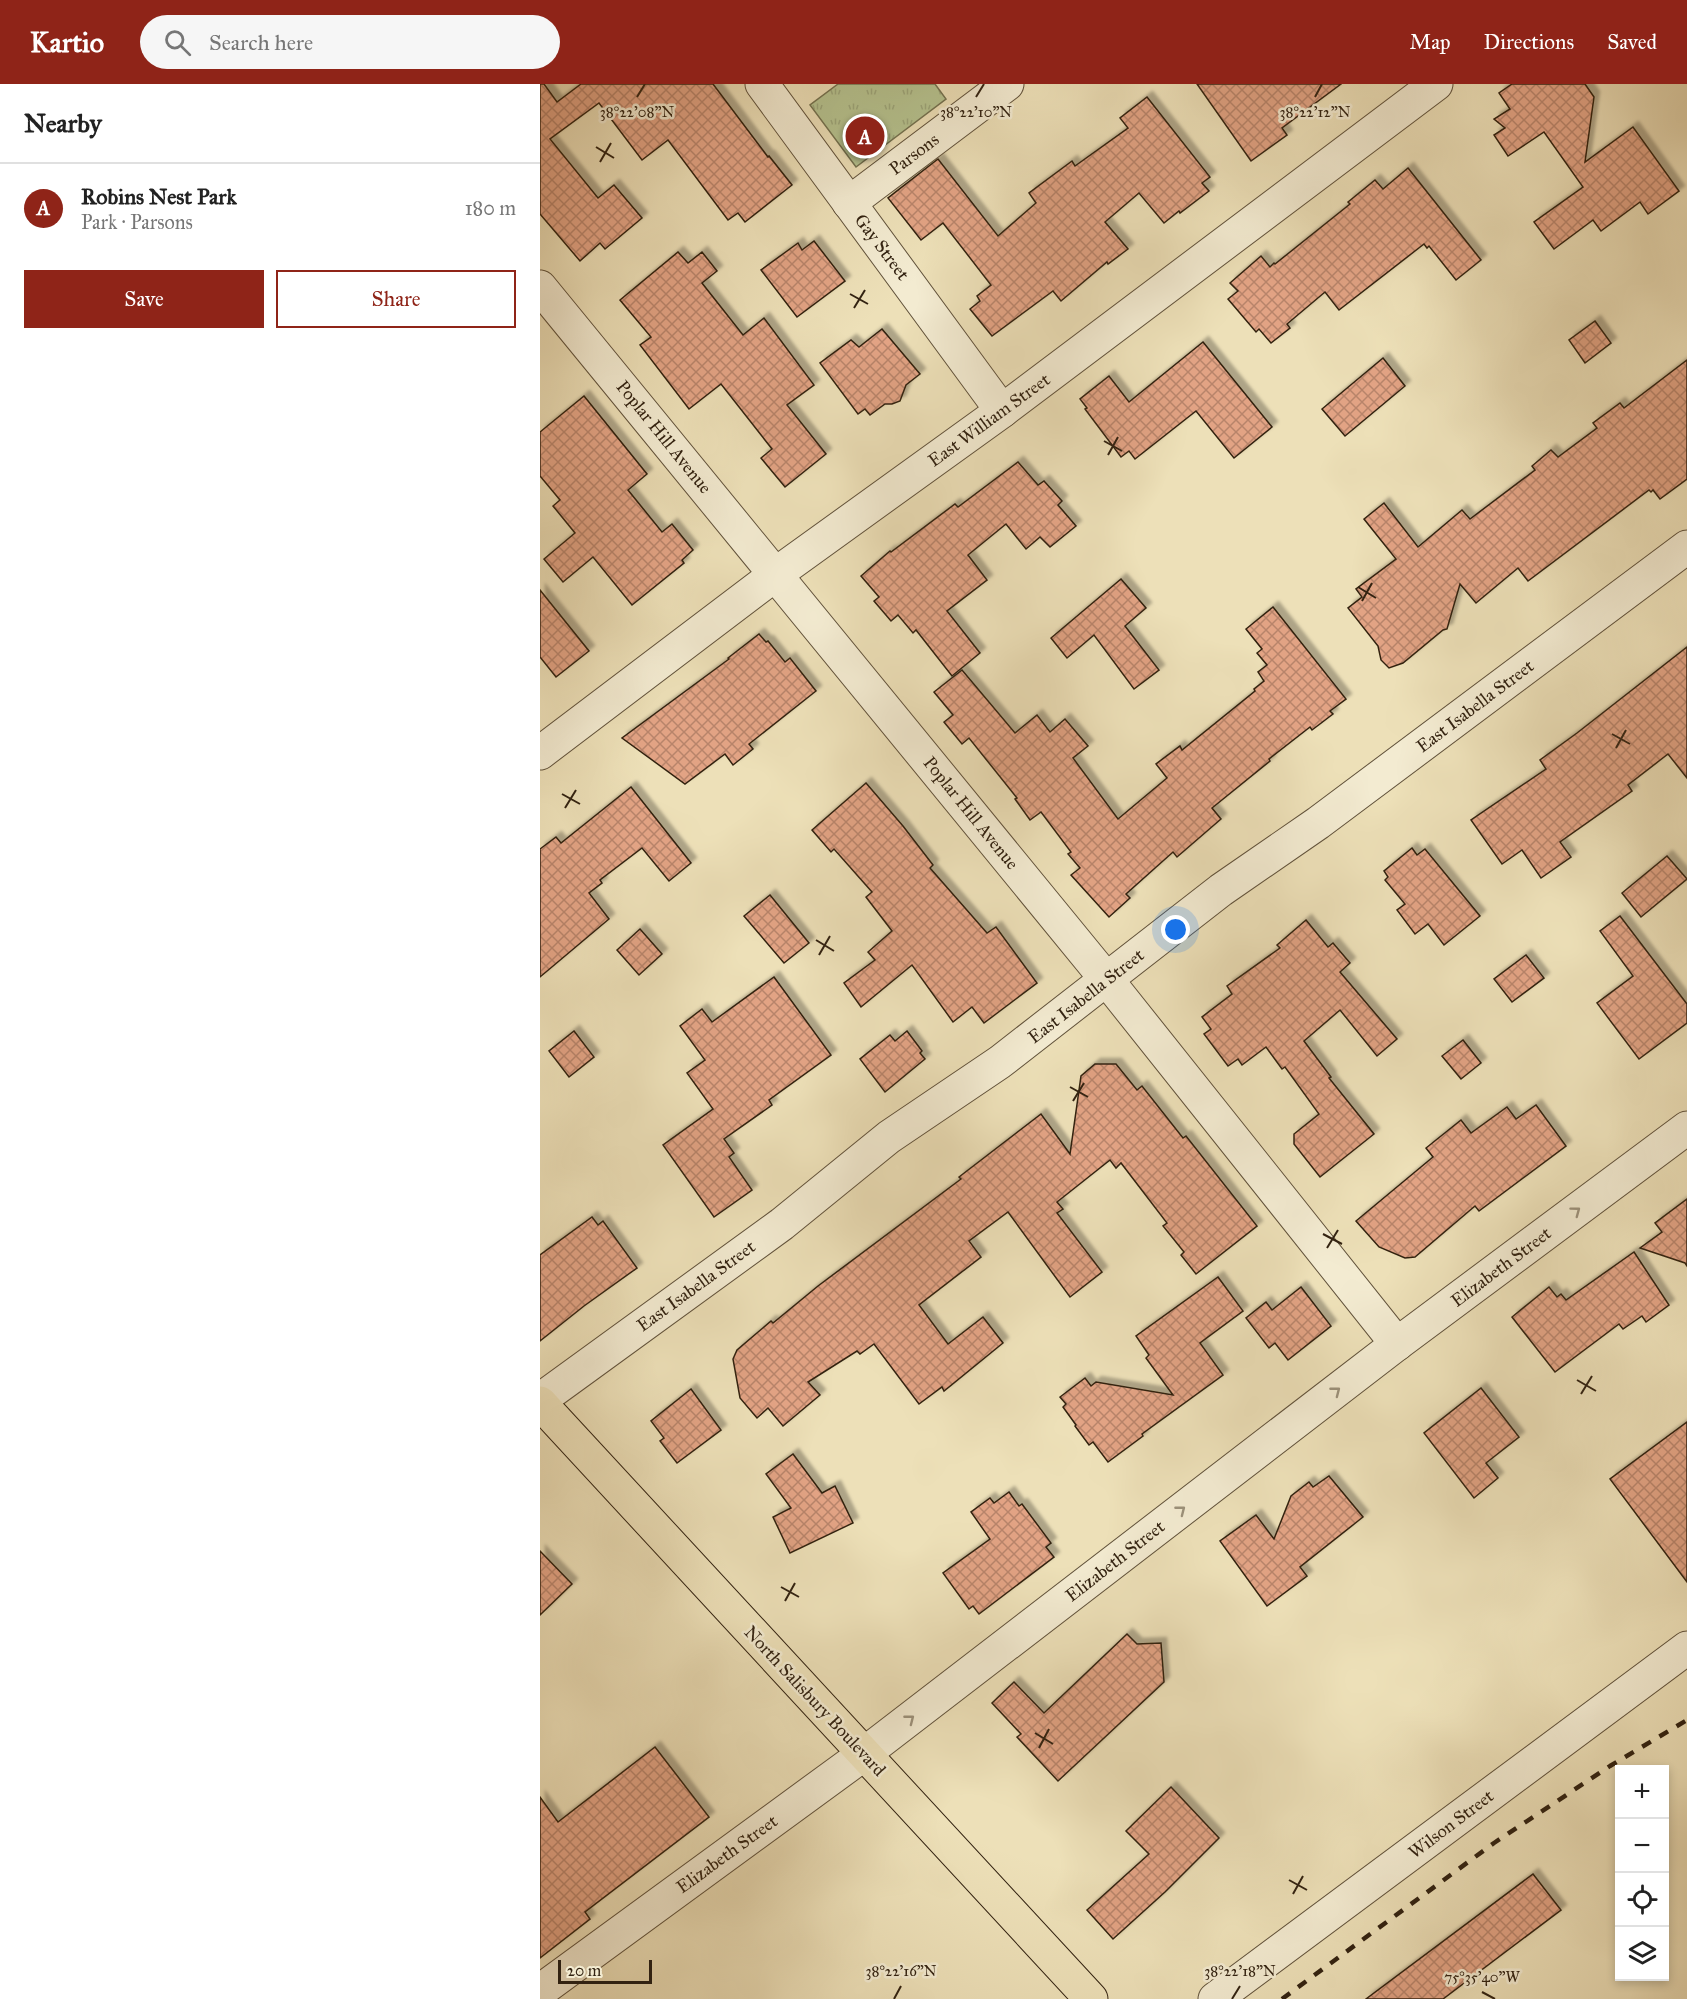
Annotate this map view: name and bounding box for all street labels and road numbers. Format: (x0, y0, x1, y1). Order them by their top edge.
street label: Parsons (885, 128, 943, 180)
street label: Gay Street (850, 209, 914, 285)
street label: East William Street (924, 368, 1055, 472)
street label: Poplar Hill Avenue (612, 376, 716, 498)
street label: East Isabella Street (1412, 654, 1539, 757)
street label: Poplar Hill Avenue (919, 752, 1023, 874)
street label: East Isabella Street (1024, 943, 1149, 1048)
street label: Elizabeth Street (1447, 1222, 1556, 1312)
street label: East Isabella Street (632, 1235, 760, 1336)
street label: Elizabeth Street (1061, 1515, 1169, 1607)
street label: North Salisbury Boulevard (740, 1621, 890, 1781)
street label: Wilson Street (1404, 1784, 1498, 1863)
street label: Elizabeth Street (672, 1810, 782, 1898)

